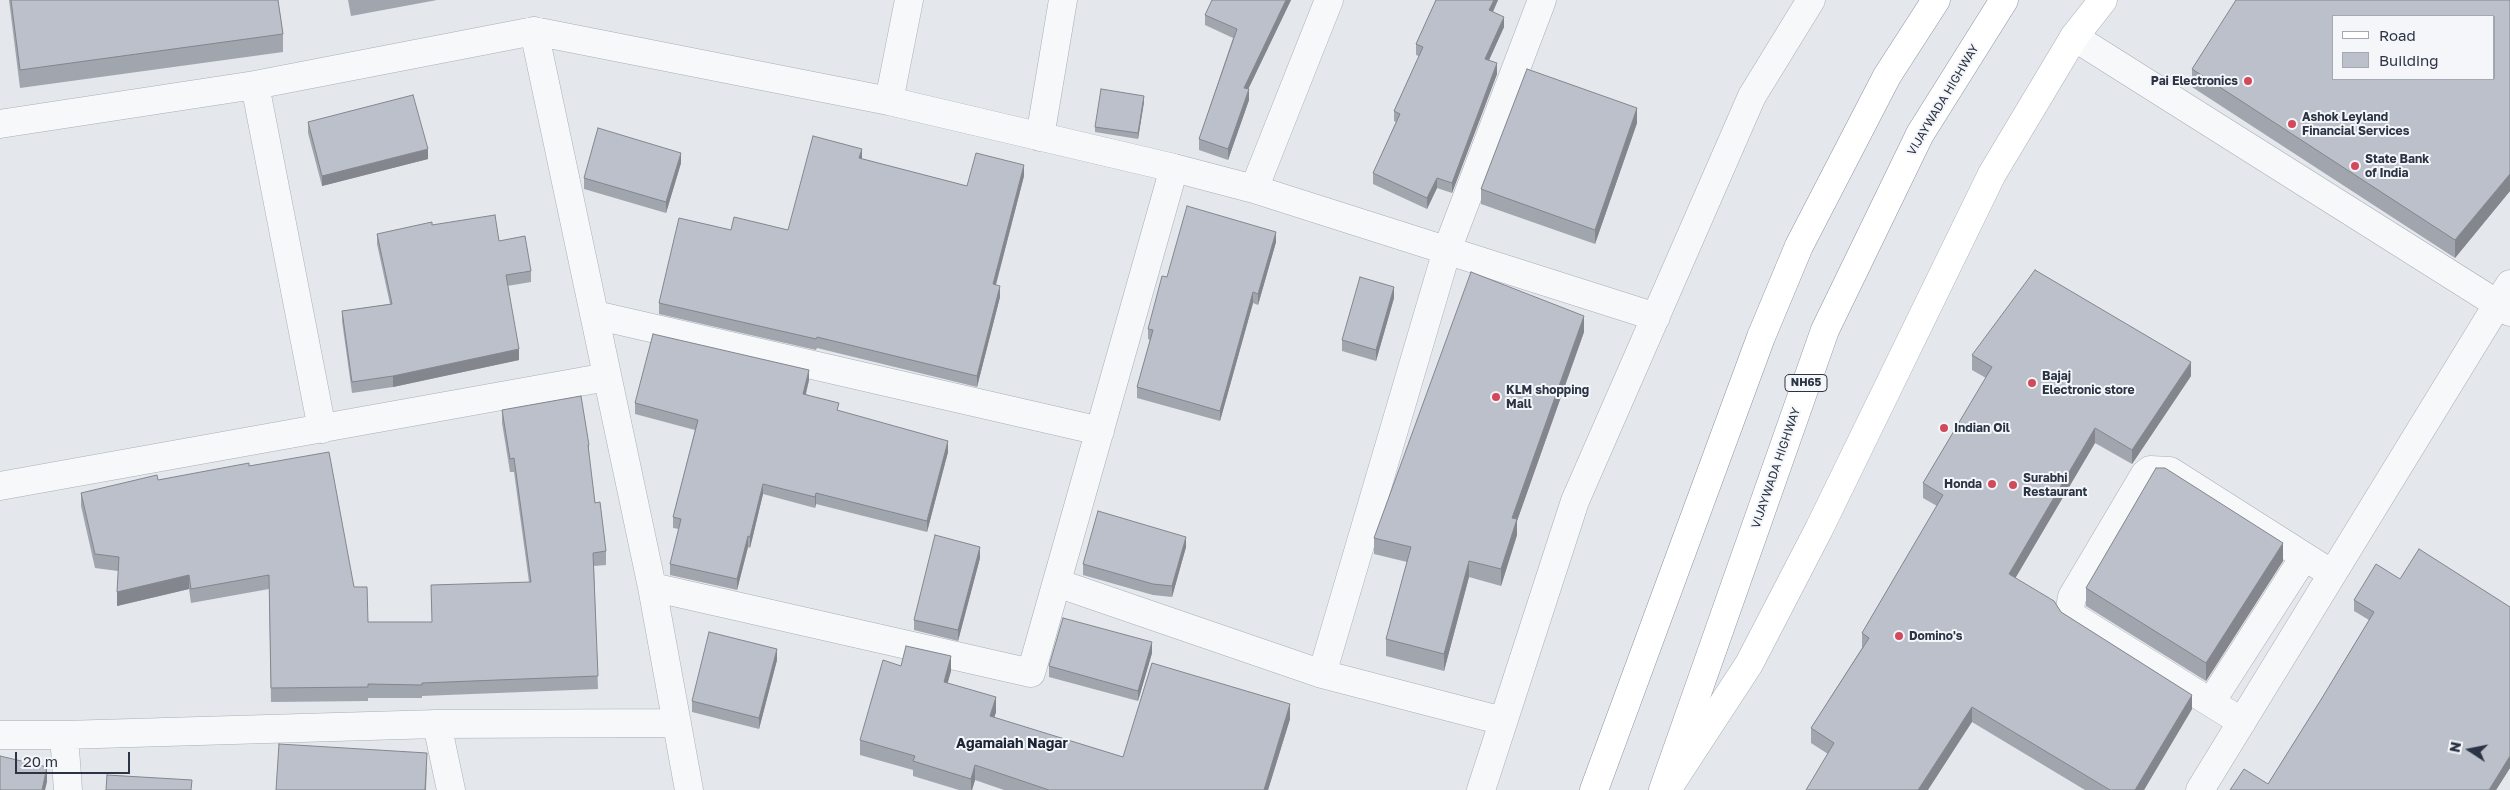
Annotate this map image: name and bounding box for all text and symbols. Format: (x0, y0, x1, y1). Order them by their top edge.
legend (2332, 15, 2495, 80)
text: Road (2379, 26, 2416, 44)
street label: VIJAYWADA HIGHWAY (1904, 42, 1982, 158)
text: Building (2379, 51, 2439, 69)
place label: Pai Electronics (2151, 74, 2238, 88)
marker: Pai Electronics (2242, 75, 2254, 87)
place label: Ashok Leyland Financial Services (2302, 110, 2409, 138)
marker: Ashok Leyland Financial Services (2286, 118, 2298, 130)
place label: State Bank of India (2365, 152, 2429, 180)
marker: State Bank of India (2349, 160, 2361, 172)
place label: Bajaj Electronic store (2042, 369, 2135, 397)
road number: NH65 (1785, 374, 1827, 392)
marker: Bajaj Electronic store (2026, 377, 2038, 389)
place label: KLM shopping Mall (1506, 383, 1589, 411)
marker: KLM shopping Mall (1490, 391, 1502, 403)
street label: VIJAYWADA HIGHWAY (1749, 406, 1803, 530)
place label: Indian Oil (1954, 421, 2010, 435)
marker: Indian Oil (1938, 422, 1950, 434)
place label: Surabhi Restaurant (2023, 471, 2087, 499)
place label: Honda (1944, 477, 1982, 491)
marker: Honda (1986, 478, 1998, 490)
marker: Surabhi Restaurant (2007, 479, 2019, 491)
place label: Domino's (1909, 629, 1963, 643)
marker: Domino's (1893, 630, 1905, 642)
north arrow (2445, 725, 2495, 775)
district label: Agamaiah Nagar (956, 736, 1068, 752)
text: N (2445, 740, 2464, 754)
scale bar (18, 742, 132, 774)
text: 20 m (23, 752, 58, 770)

